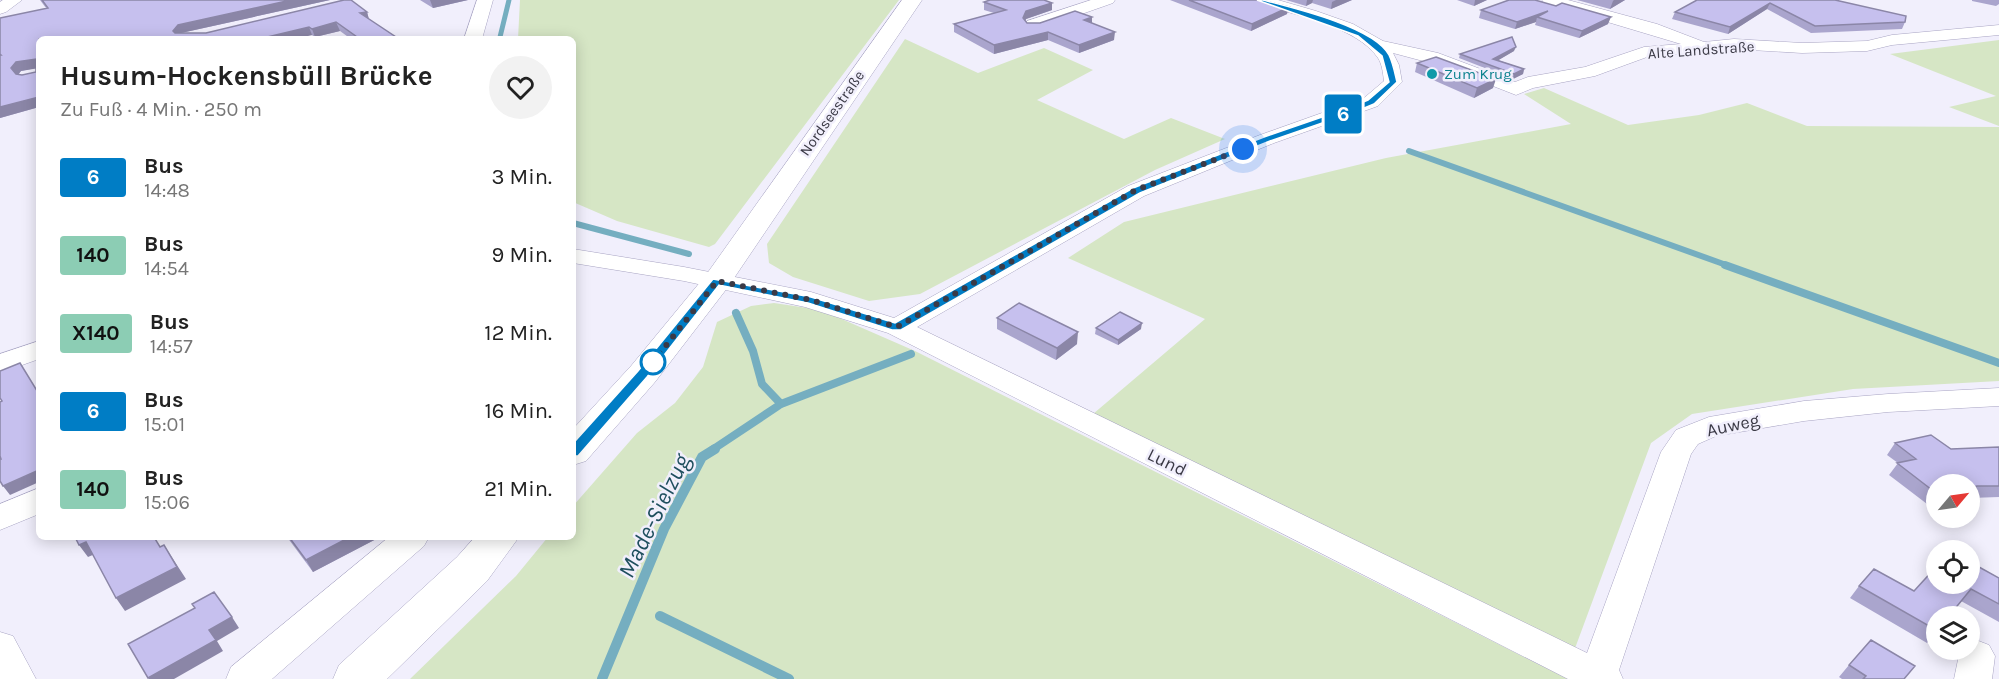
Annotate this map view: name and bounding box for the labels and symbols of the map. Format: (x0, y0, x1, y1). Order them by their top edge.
street label: Alte Landstraße (1647, 37, 1755, 63)
place label: Zum Krug (1444, 65, 1512, 83)
street label: Nordseestraße (796, 67, 868, 159)
marker: Zum Krug (1425, 67, 1439, 81)
line badge: 6 (1324, 94, 1362, 134)
your location (1228, 134, 1258, 164)
unlabelled marker (640, 349, 666, 375)
street label: Auweg (1704, 409, 1762, 441)
street label: Lund (1144, 443, 1190, 481)
water label: Made-Sielzug (612, 449, 696, 582)
north arrow (1926, 474, 1980, 528)

